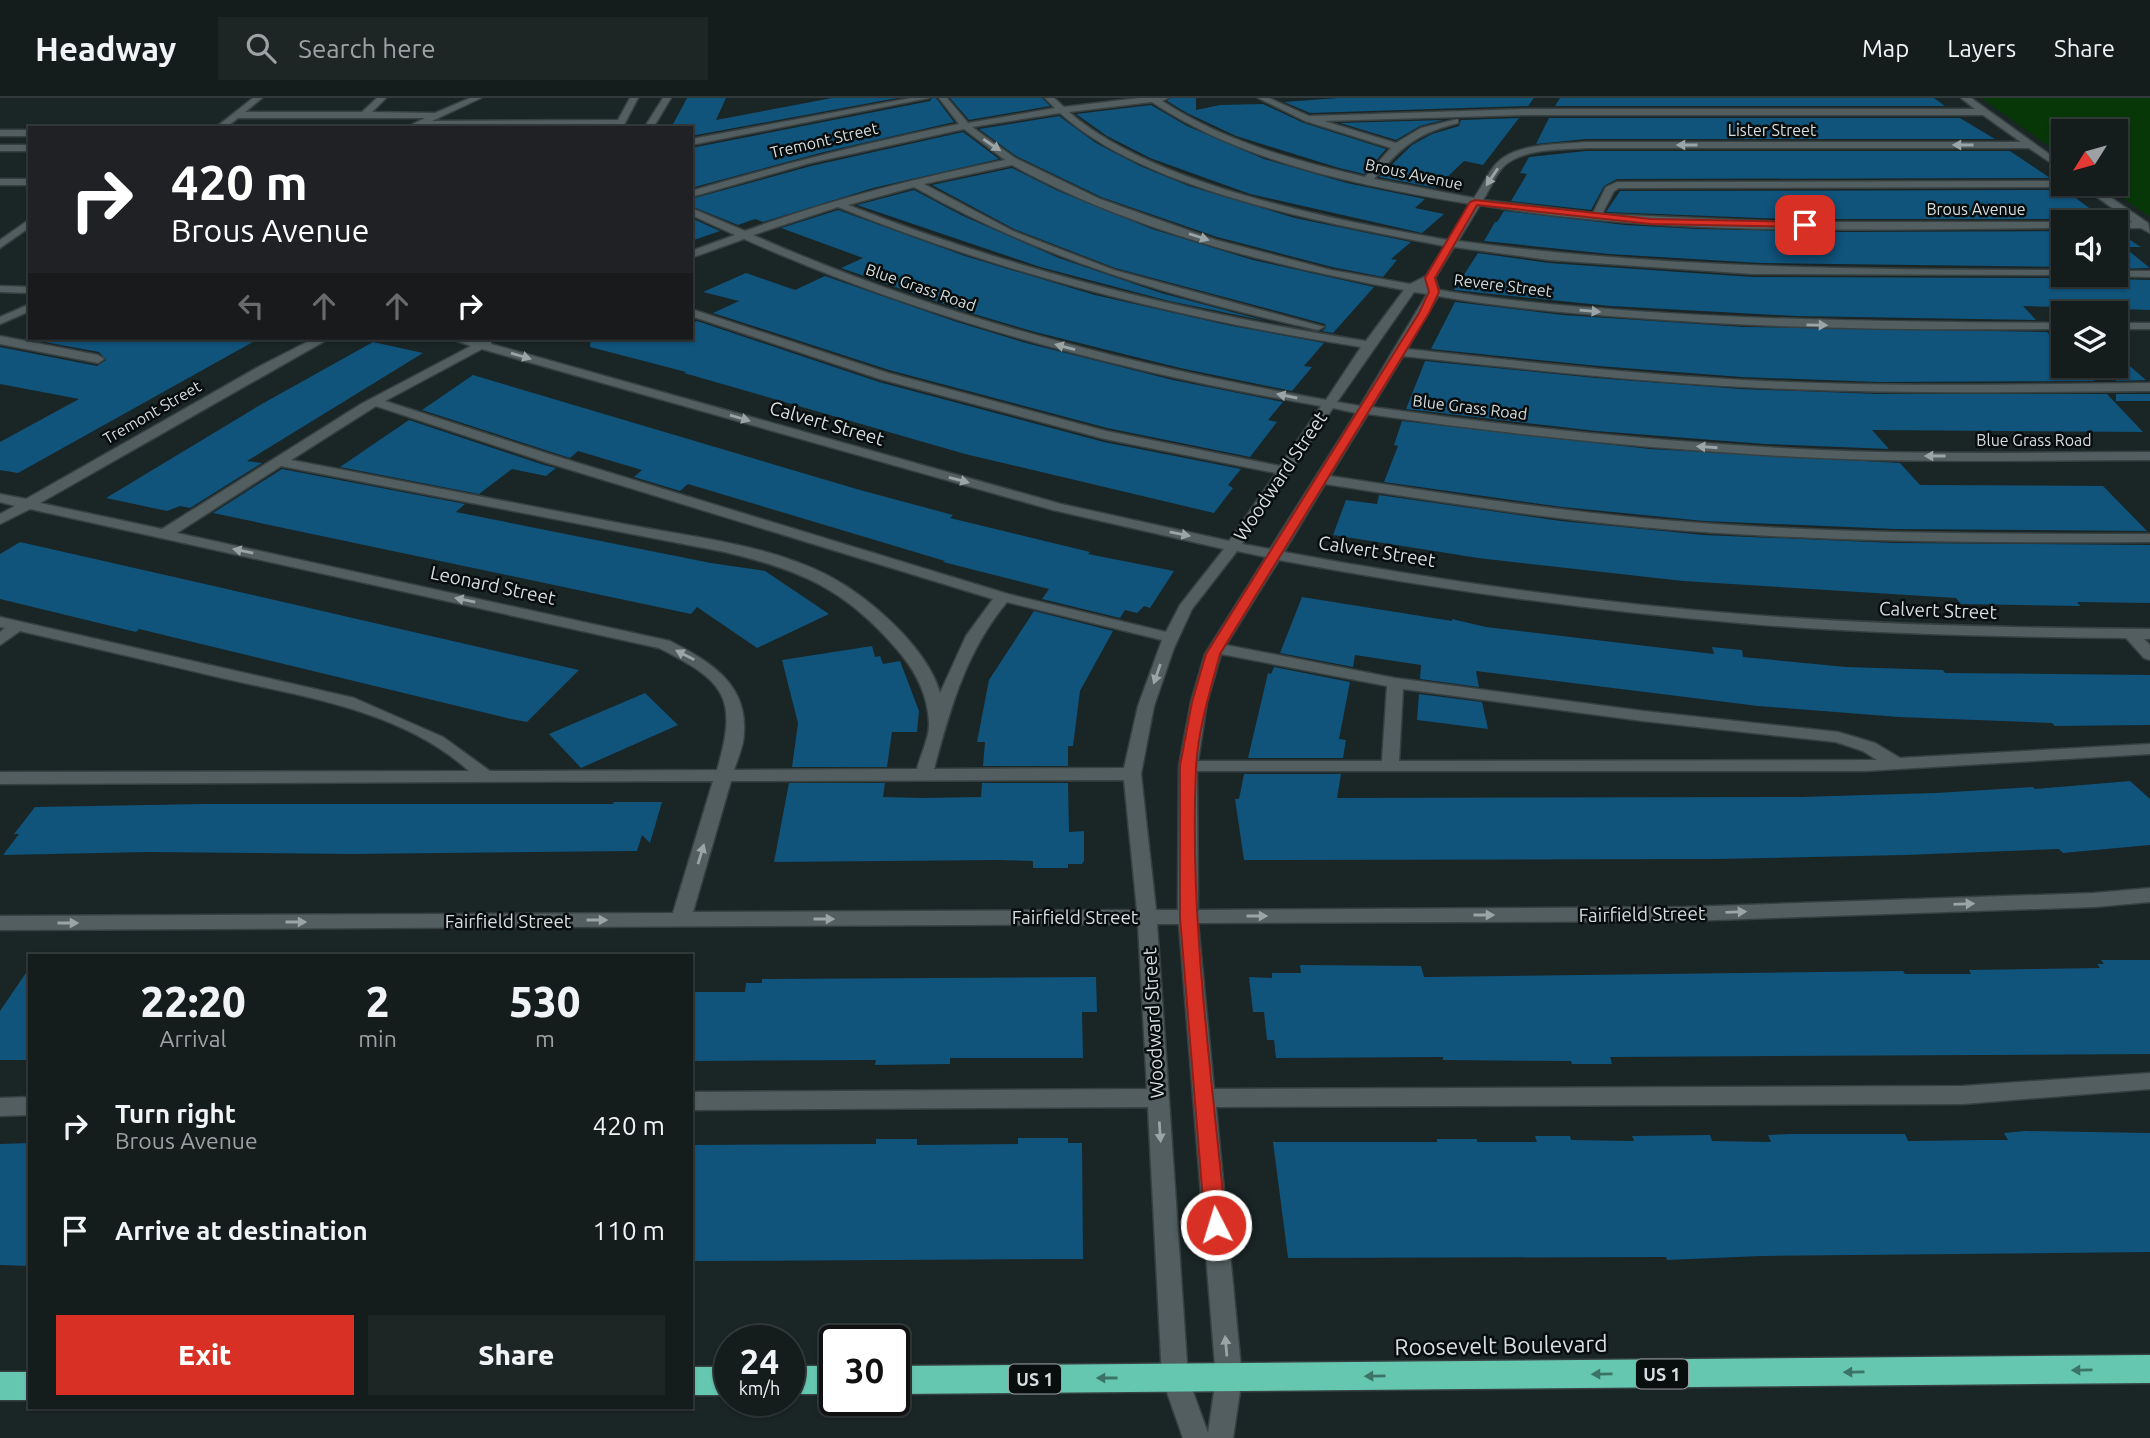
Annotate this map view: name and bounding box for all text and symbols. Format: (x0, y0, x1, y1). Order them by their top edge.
search box (218, 17, 708, 80)
icon: search (242, 29, 280, 67)
text: Headway (35, 30, 176, 67)
text: Search here (298, 34, 436, 63)
text: Map (1862, 35, 1909, 62)
text: Layers (1947, 35, 2016, 62)
text: Share (2054, 35, 2115, 62)
street label: Tremont Street (768, 119, 880, 161)
north arrow (2051, 119, 2128, 196)
map controls (2051, 119, 2128, 378)
street label: Lister Street (1728, 121, 1817, 139)
one-way arrow (983, 138, 1001, 152)
one-way arrow (1676, 139, 1698, 151)
one-way arrow (1952, 139, 1974, 151)
icon: right (56, 154, 147, 245)
text: 420 m (171, 154, 308, 209)
street label: Brous Avenue (1364, 155, 1464, 193)
one-way arrow (1485, 168, 1499, 186)
pin (1775, 195, 1835, 255)
street label: Brous Avenue (1926, 200, 2026, 218)
icon: arrive (1786, 206, 1824, 244)
button: sound (2051, 210, 2128, 287)
text: Brous Avenue (171, 212, 369, 248)
one-way arrow (1189, 232, 1210, 243)
street label: Blue Grass Road (864, 260, 978, 314)
street label: Revere Street (1453, 270, 1554, 300)
icon: left (232, 287, 270, 325)
icon: ahead (305, 287, 343, 325)
icon: ahead (378, 287, 416, 325)
icon: right (451, 287, 489, 325)
button: layers (2051, 301, 2128, 378)
one-way arrow (1580, 306, 1602, 317)
one-way arrow (1807, 319, 1829, 331)
one-way arrow (1054, 341, 1076, 352)
one-way arrow (511, 352, 532, 362)
street label: Tremont Street (100, 376, 205, 447)
one-way arrow (1276, 390, 1298, 401)
street label: Blue Grass Road (1412, 391, 1528, 423)
street label: Calvert Street (767, 396, 887, 450)
street label: Woodward Street (1229, 407, 1332, 545)
one-way arrow (730, 414, 751, 424)
street label: Blue Grass Road (1976, 431, 2092, 449)
one-way arrow (1696, 441, 1718, 452)
one-way arrow (1924, 450, 1946, 462)
one-way arrow (948, 475, 970, 486)
one-way arrow (1169, 529, 1191, 540)
street label: Calvert Street (1317, 531, 1438, 571)
one-way arrow (232, 546, 254, 557)
street label: Leonard Street (428, 561, 558, 609)
one-way arrow (454, 595, 476, 606)
street label: Calvert Street (1879, 597, 1998, 623)
one-way arrow (676, 649, 695, 661)
one-way arrow (1151, 663, 1162, 684)
one-way arrow (697, 844, 707, 865)
one-way arrow (1953, 899, 1975, 910)
street label: Fairfield Street (1578, 902, 1706, 926)
street label: Fairfield Street (1012, 906, 1139, 928)
one-way arrow (1725, 907, 1747, 918)
one-way arrow (1473, 909, 1495, 921)
street label: Fairfield Street (445, 910, 572, 932)
one-way arrow (1246, 910, 1268, 922)
one-way arrow (813, 913, 835, 925)
one-way arrow (586, 914, 608, 926)
one-way arrow (285, 916, 307, 928)
one-way arrow (57, 917, 79, 929)
street label: Woodward Street (1138, 947, 1168, 1099)
text: 22:20 (141, 978, 246, 1025)
text: 2 (366, 978, 389, 1025)
text: 530 (509, 978, 580, 1025)
text: Arrival (160, 1026, 227, 1051)
text: min (358, 1026, 397, 1051)
text: m (535, 1026, 555, 1051)
text: Turn right (115, 1099, 236, 1128)
icon: right (56, 1107, 94, 1145)
text: 420 m (593, 1111, 665, 1140)
one-way arrow (1154, 1121, 1165, 1143)
text: Brous Avenue (115, 1128, 258, 1153)
position arrow (1179, 1188, 1253, 1262)
icon: arrive (56, 1212, 94, 1250)
text: Arrive at destination (115, 1216, 368, 1245)
text: 110 m (593, 1216, 665, 1245)
button: Exit (56, 1315, 354, 1395)
button: Share (368, 1315, 665, 1395)
speed limit sign: 30 (819, 1325, 910, 1416)
street label: Roosevelt Boulevard (1394, 1331, 1608, 1359)
one-way arrow (1220, 1335, 1231, 1357)
text: 24 (740, 1341, 779, 1381)
road number: US 1 (1636, 1359, 1688, 1388)
road number: US 1 (1009, 1364, 1061, 1394)
one-way arrow (2071, 1364, 2093, 1376)
one-way arrow (1843, 1366, 1865, 1378)
one-way arrow (1591, 1368, 1613, 1380)
one-way arrow (1364, 1370, 1386, 1382)
one-way arrow (1095, 1372, 1117, 1384)
text: km/h (739, 1378, 780, 1398)

